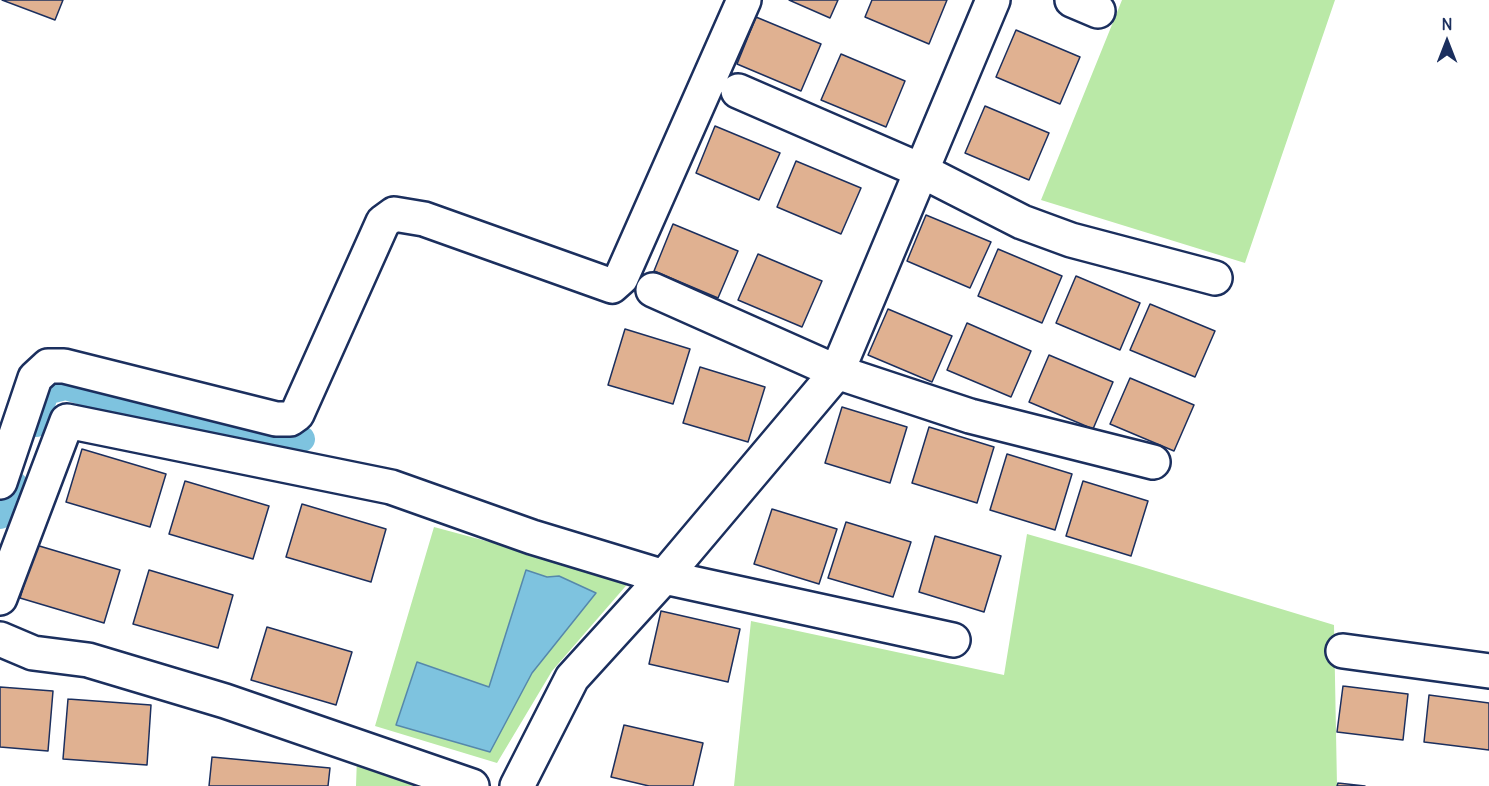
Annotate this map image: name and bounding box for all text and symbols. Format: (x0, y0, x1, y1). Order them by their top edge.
north arrow (1417, 12, 1477, 72)
text: N (1441, 14, 1453, 34)

